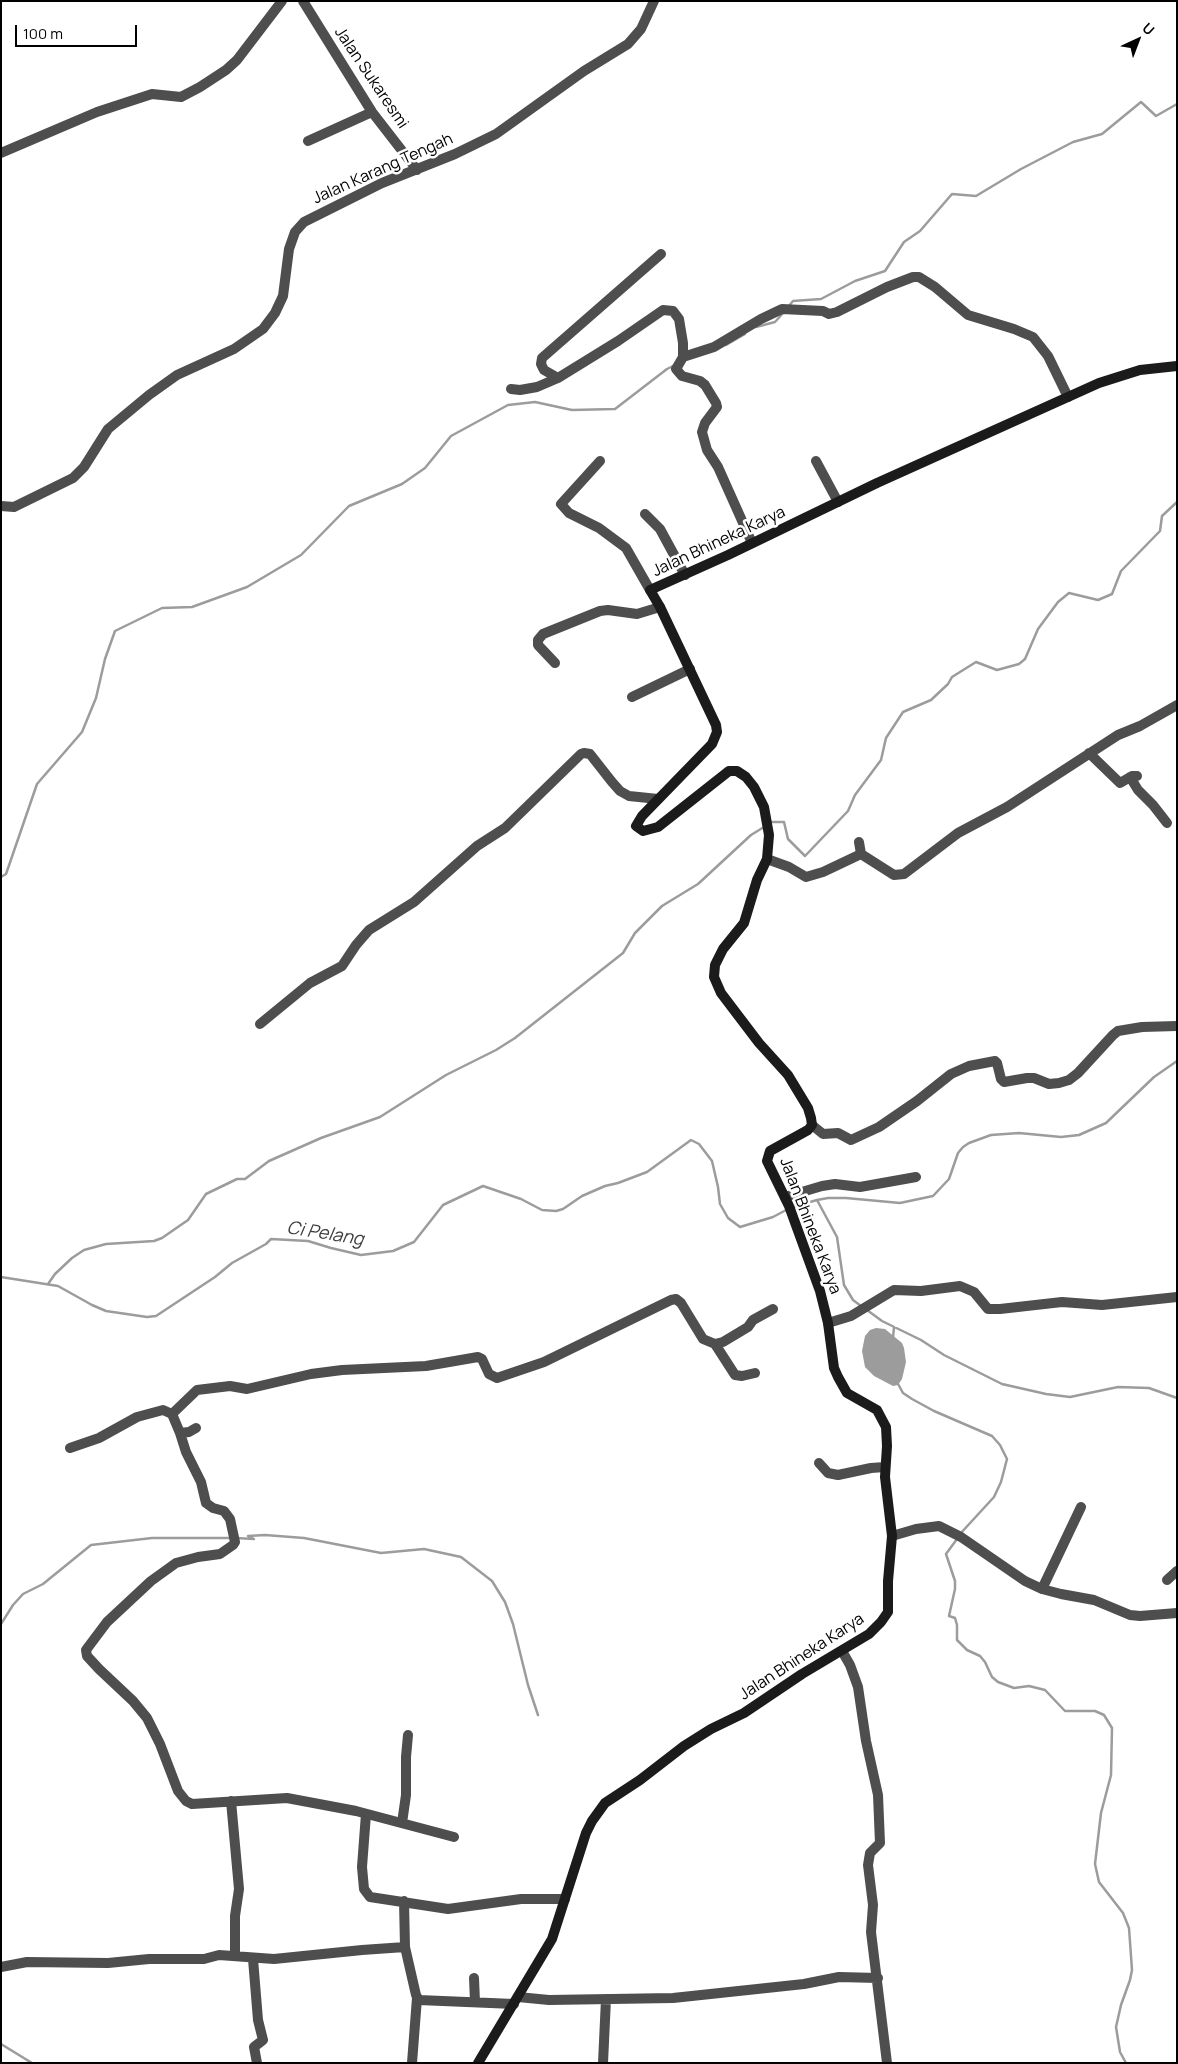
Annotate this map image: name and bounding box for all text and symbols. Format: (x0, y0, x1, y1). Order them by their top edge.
scale bar (18, 15, 140, 47)
north arrow (1113, 15, 1163, 65)
text: U (1138, 18, 1159, 39)
text: 100 m (23, 23, 63, 44)
street label: Jalan Sukaresmi (330, 24, 412, 132)
street label: Jalan Karang Tengah (310, 129, 456, 209)
street label: Jalan Bhineka Karya (649, 503, 789, 581)
street label: Jalan Bhineka Karya (775, 1155, 845, 1297)
water label: Ci Pelang (285, 1217, 365, 1251)
street label: Jalan Bhineka Karya (736, 1610, 868, 1704)

